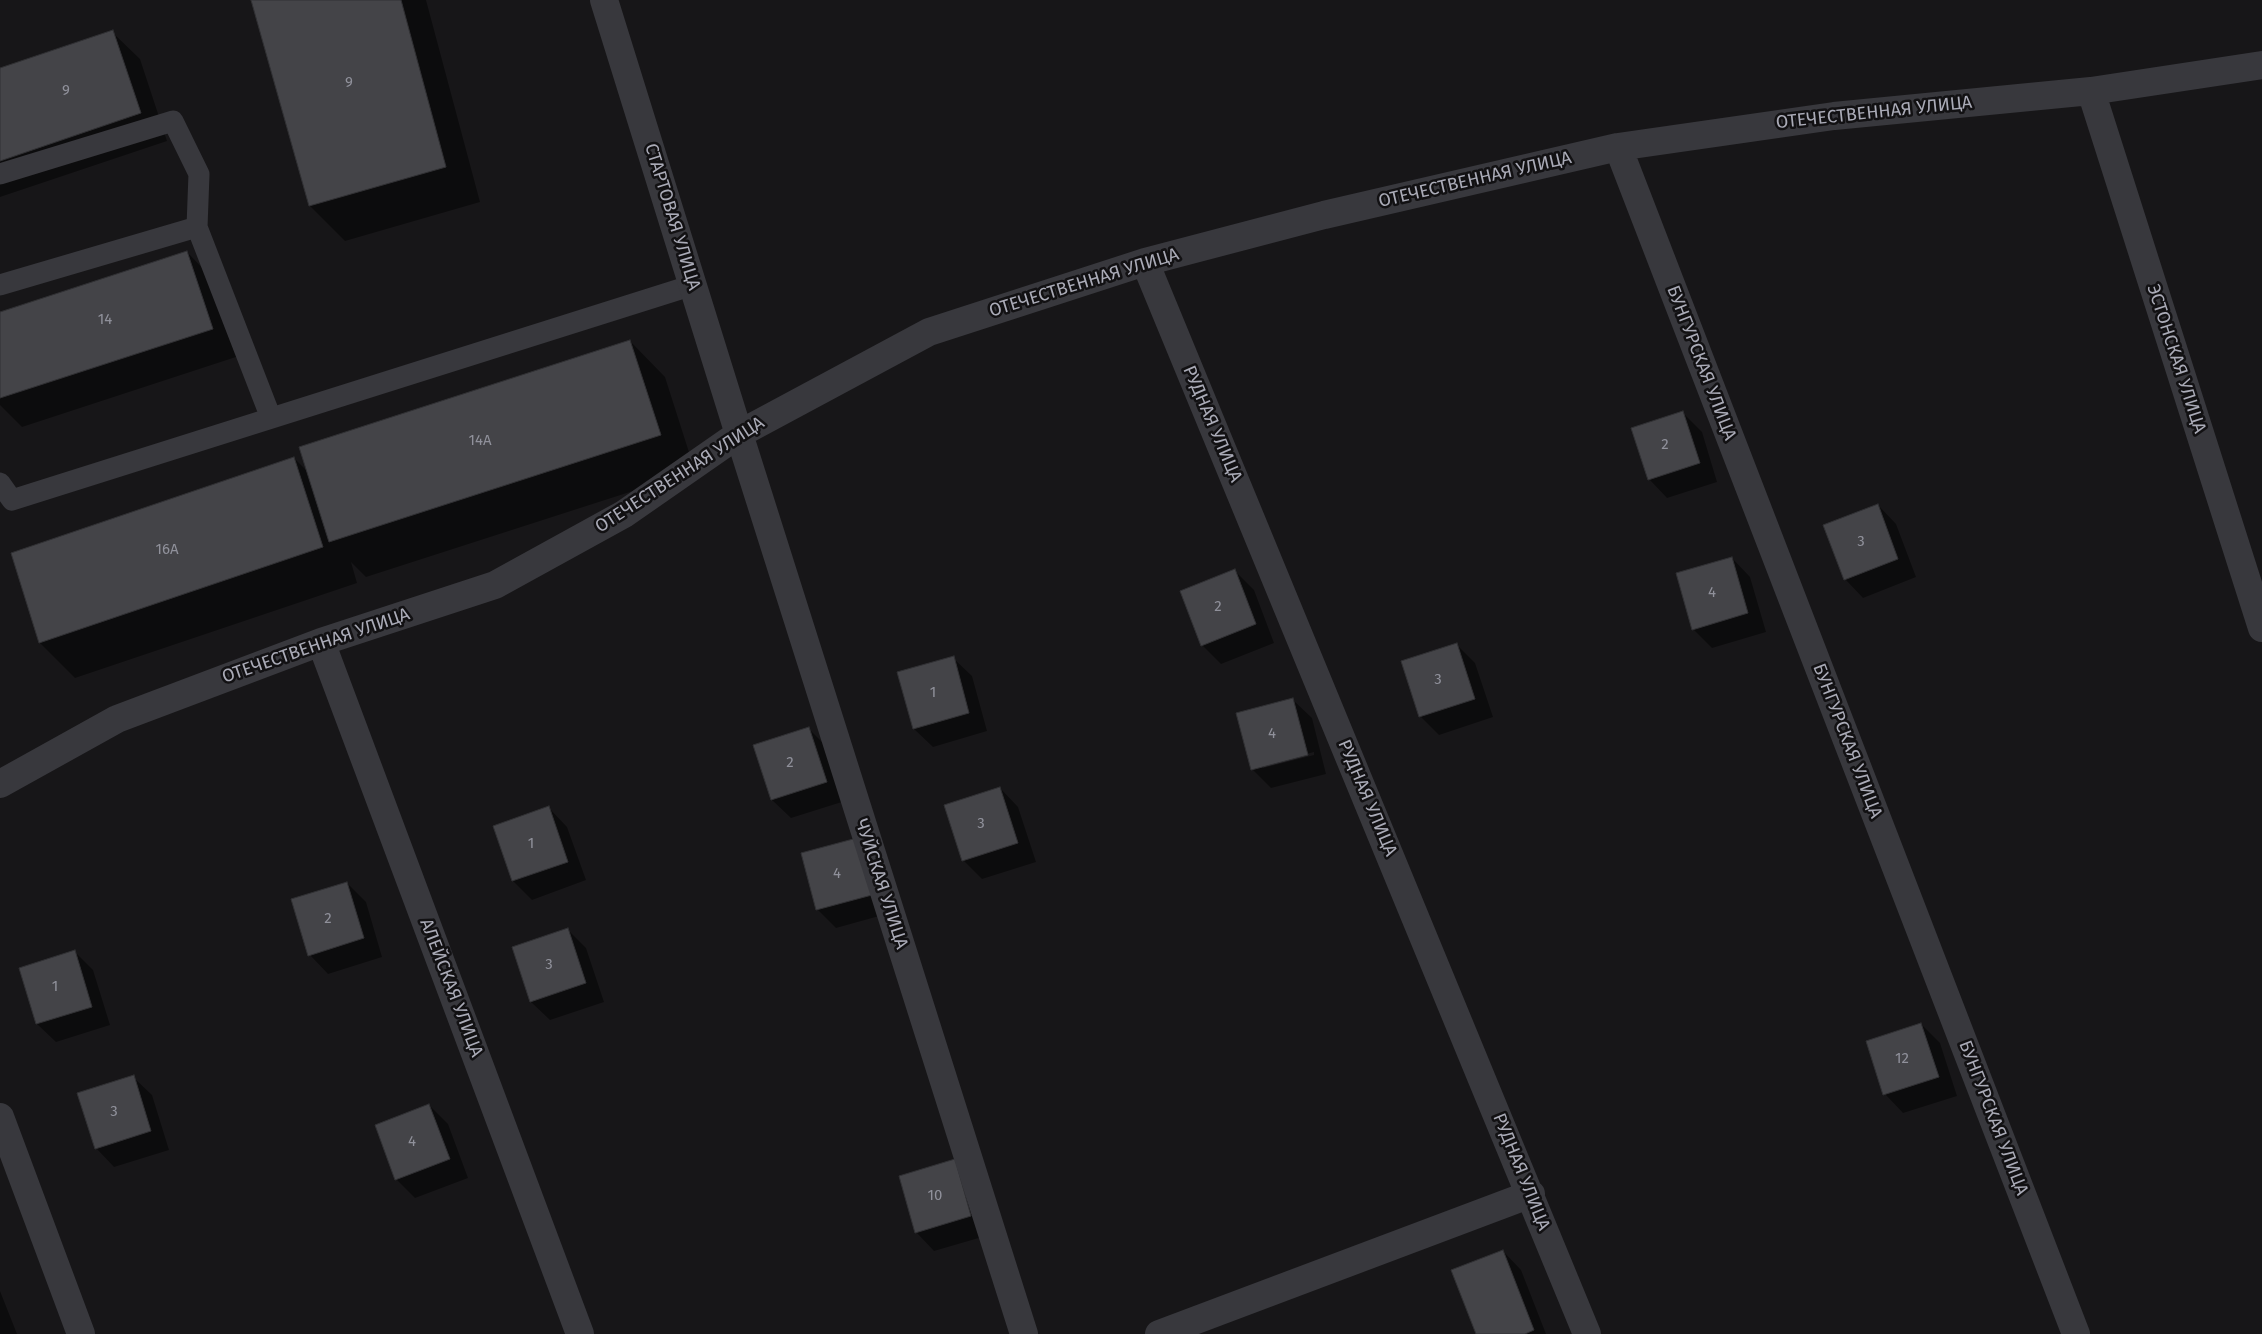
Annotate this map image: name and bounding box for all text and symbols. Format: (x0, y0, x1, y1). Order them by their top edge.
house number: 9 (345, 74, 353, 92)
house number: 9 (62, 82, 70, 100)
street label: ОТЕЧЕСТВЕННАЯ УЛИЦА (1775, 92, 1973, 134)
street label: СТАРТОВАЯ УЛИЦА (639, 141, 705, 293)
street label: ОТЕЧЕСТВЕННАЯ УЛИЦА (1377, 147, 1573, 213)
street label: ОТЕЧЕСТВЕННАЯ УЛИЦА (987, 244, 1181, 322)
street label: ЭСТОНСКАЯ УЛИЦА (2142, 282, 2210, 436)
street label: БУНГУРСКАЯ УЛИЦА (1662, 283, 1740, 443)
house number: 14 (98, 311, 112, 329)
street label: РУДНАЯ УЛИЦА (1178, 363, 1246, 485)
street label: ОТЕЧЕСТВЕННАЯ УЛИЦА (591, 412, 769, 538)
house number: 14А (468, 432, 492, 450)
house number: 2 (1661, 436, 1669, 454)
house number: 3 (1857, 533, 1865, 551)
house number: 16А (155, 541, 179, 559)
house number: 4 (1708, 584, 1716, 602)
house number: 2 (1214, 598, 1222, 616)
street label: ОТЕЧЕСТВЕННАЯ УЛИЦА (219, 604, 413, 688)
street label: БУНГУРСКАЯ УЛИЦА (1808, 661, 1886, 821)
house number: 3 (1434, 671, 1442, 689)
house number: 1 (930, 684, 936, 702)
house number: 4 (1268, 725, 1276, 743)
street label: РУДНАЯ УЛИЦА (1333, 737, 1401, 859)
house number: 2 (786, 754, 794, 772)
house number: 3 (977, 815, 985, 833)
street label: ЧУЙСКАЯ УЛИЦА (850, 816, 912, 952)
house number: 1 (528, 835, 534, 853)
house number: 4 (833, 865, 841, 883)
house number: 2 (324, 910, 332, 928)
street label: АЛЕЙСКАЯ УЛИЦА (415, 916, 487, 1060)
house number: 3 (545, 956, 553, 974)
house number: 1 (52, 978, 58, 996)
street label: БУНГУРСКАЯ УЛИЦА (1954, 1038, 2032, 1198)
house number: 12 (1895, 1050, 1909, 1068)
house number: 3 (110, 1103, 118, 1121)
street label: РУДНАЯ УЛИЦА (1488, 1110, 1554, 1234)
house number: 4 (408, 1133, 416, 1151)
house number: 10 (928, 1187, 942, 1205)

